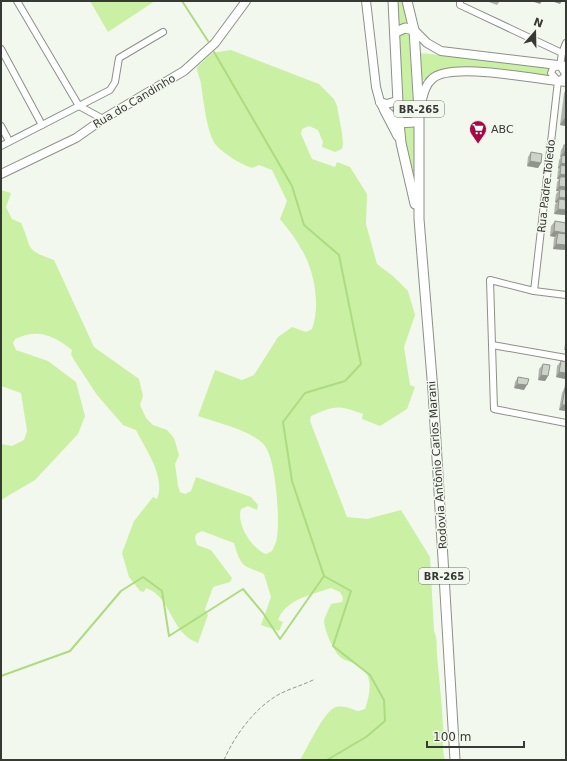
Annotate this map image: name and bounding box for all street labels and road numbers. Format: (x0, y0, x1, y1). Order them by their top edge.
street label: Rua do Candinho (91, 72, 178, 131)
road number: BR-265 (394, 101, 444, 117)
street label: Rua Padre Toledo (535, 138, 558, 233)
street label: Rodovia Antônio Carlos Marani (425, 380, 450, 550)
road number: BR-265 (419, 568, 469, 584)

